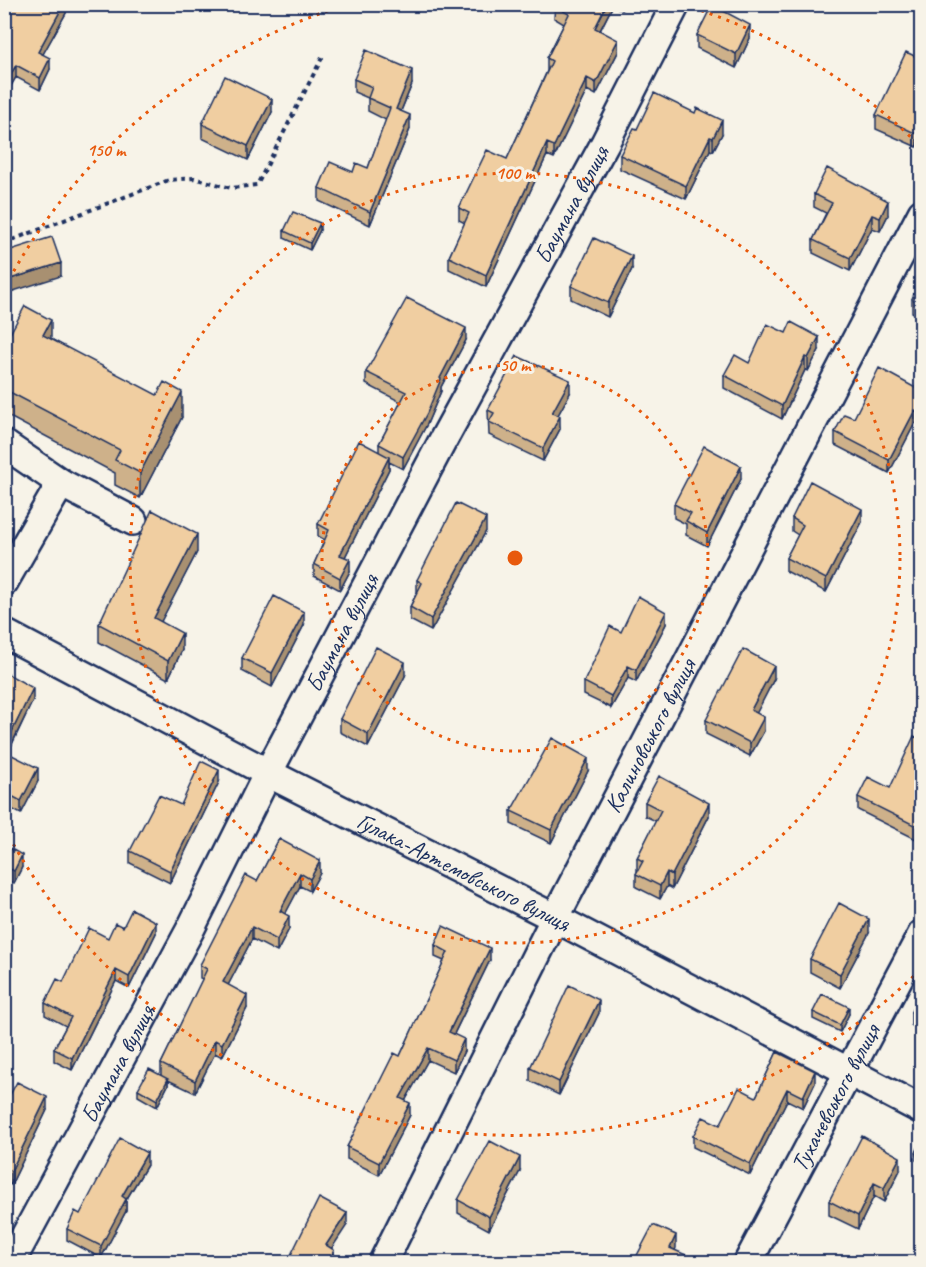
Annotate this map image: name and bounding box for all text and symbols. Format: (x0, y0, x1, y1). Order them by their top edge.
text: 150 m (87, 139, 127, 161)
street label: Баумана вулиця (527, 139, 616, 269)
text: 100 m (496, 162, 536, 184)
text: 50 m (500, 354, 532, 376)
centre of rings (505, 548, 525, 568)
street label: Баумана вулиця (298, 567, 386, 697)
street label: Калиновського вулиця (597, 652, 703, 818)
street label: Гулака-Артемовського вулиця (352, 806, 576, 939)
street label: Баумана вулиця (74, 999, 162, 1128)
street label: Тухачевського вулиця (784, 1018, 887, 1176)

